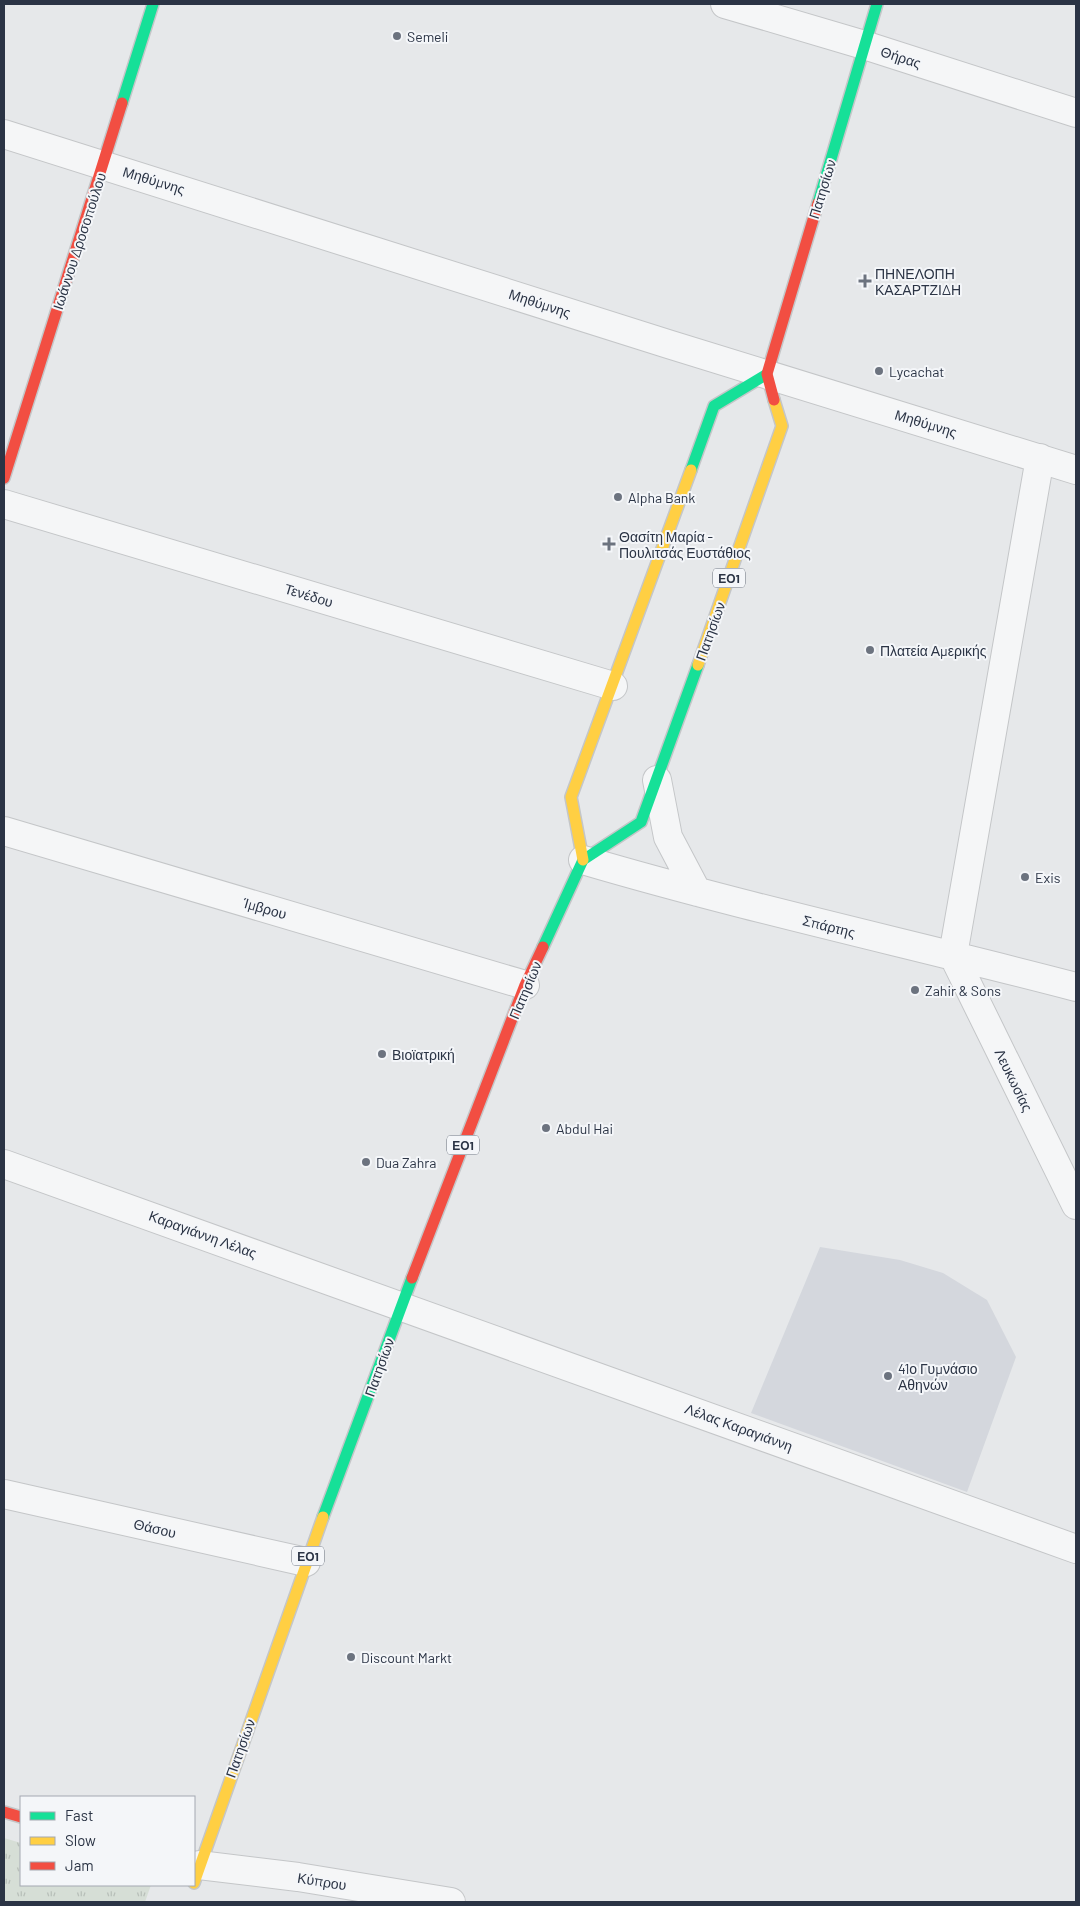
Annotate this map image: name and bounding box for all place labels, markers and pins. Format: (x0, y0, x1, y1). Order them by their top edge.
place label: Semeli (407, 28, 448, 45)
marker: Semeli (391, 30, 403, 42)
place label: ΠΗΝΕΛΟΠΗ ΚΑΣΑΡΤΖΙΔΗ (875, 265, 961, 298)
marker: ΠΗΝΕΛΟΠΗ ΚΑΣΑΡΤΖΙΔΗ (859, 275, 871, 287)
place label: Lycachat (889, 363, 944, 380)
marker: Lycachat (873, 365, 885, 377)
place label: Alpha Bank (628, 489, 695, 506)
marker: Alpha Bank (612, 491, 624, 503)
place label: Θασίτη Μαρία - Πουλιτσάς Ευστάθιος (619, 528, 751, 561)
marker: Θασίτη Μαρία - Πουλιτσάς Ευστάθιος (603, 538, 615, 550)
place label: Πλατεία Αμερικής (880, 642, 987, 659)
marker: Πλατεία Αμερικής (864, 644, 876, 656)
place label: Exis (1035, 869, 1061, 886)
marker: Exis (1019, 871, 1031, 883)
place label: Zahir & Sons (925, 982, 1001, 999)
marker: Zahir & Sons (909, 984, 921, 996)
place label: Βιοϊατρική (392, 1046, 455, 1063)
marker: Βιοϊατρική (376, 1048, 388, 1060)
place label: Abdul Hai (556, 1120, 613, 1137)
marker: Abdul Hai (540, 1122, 552, 1134)
place label: Dua Zahra (376, 1154, 437, 1171)
marker: Dua Zahra (360, 1156, 372, 1168)
place label: 41ο Γυμνάσιο Αθηνών (898, 1360, 978, 1393)
marker: 41ο Γυμνάσιο Αθηνών (882, 1370, 894, 1382)
place label: Discount Markt (361, 1649, 452, 1666)
marker: Discount Markt (345, 1651, 357, 1663)

